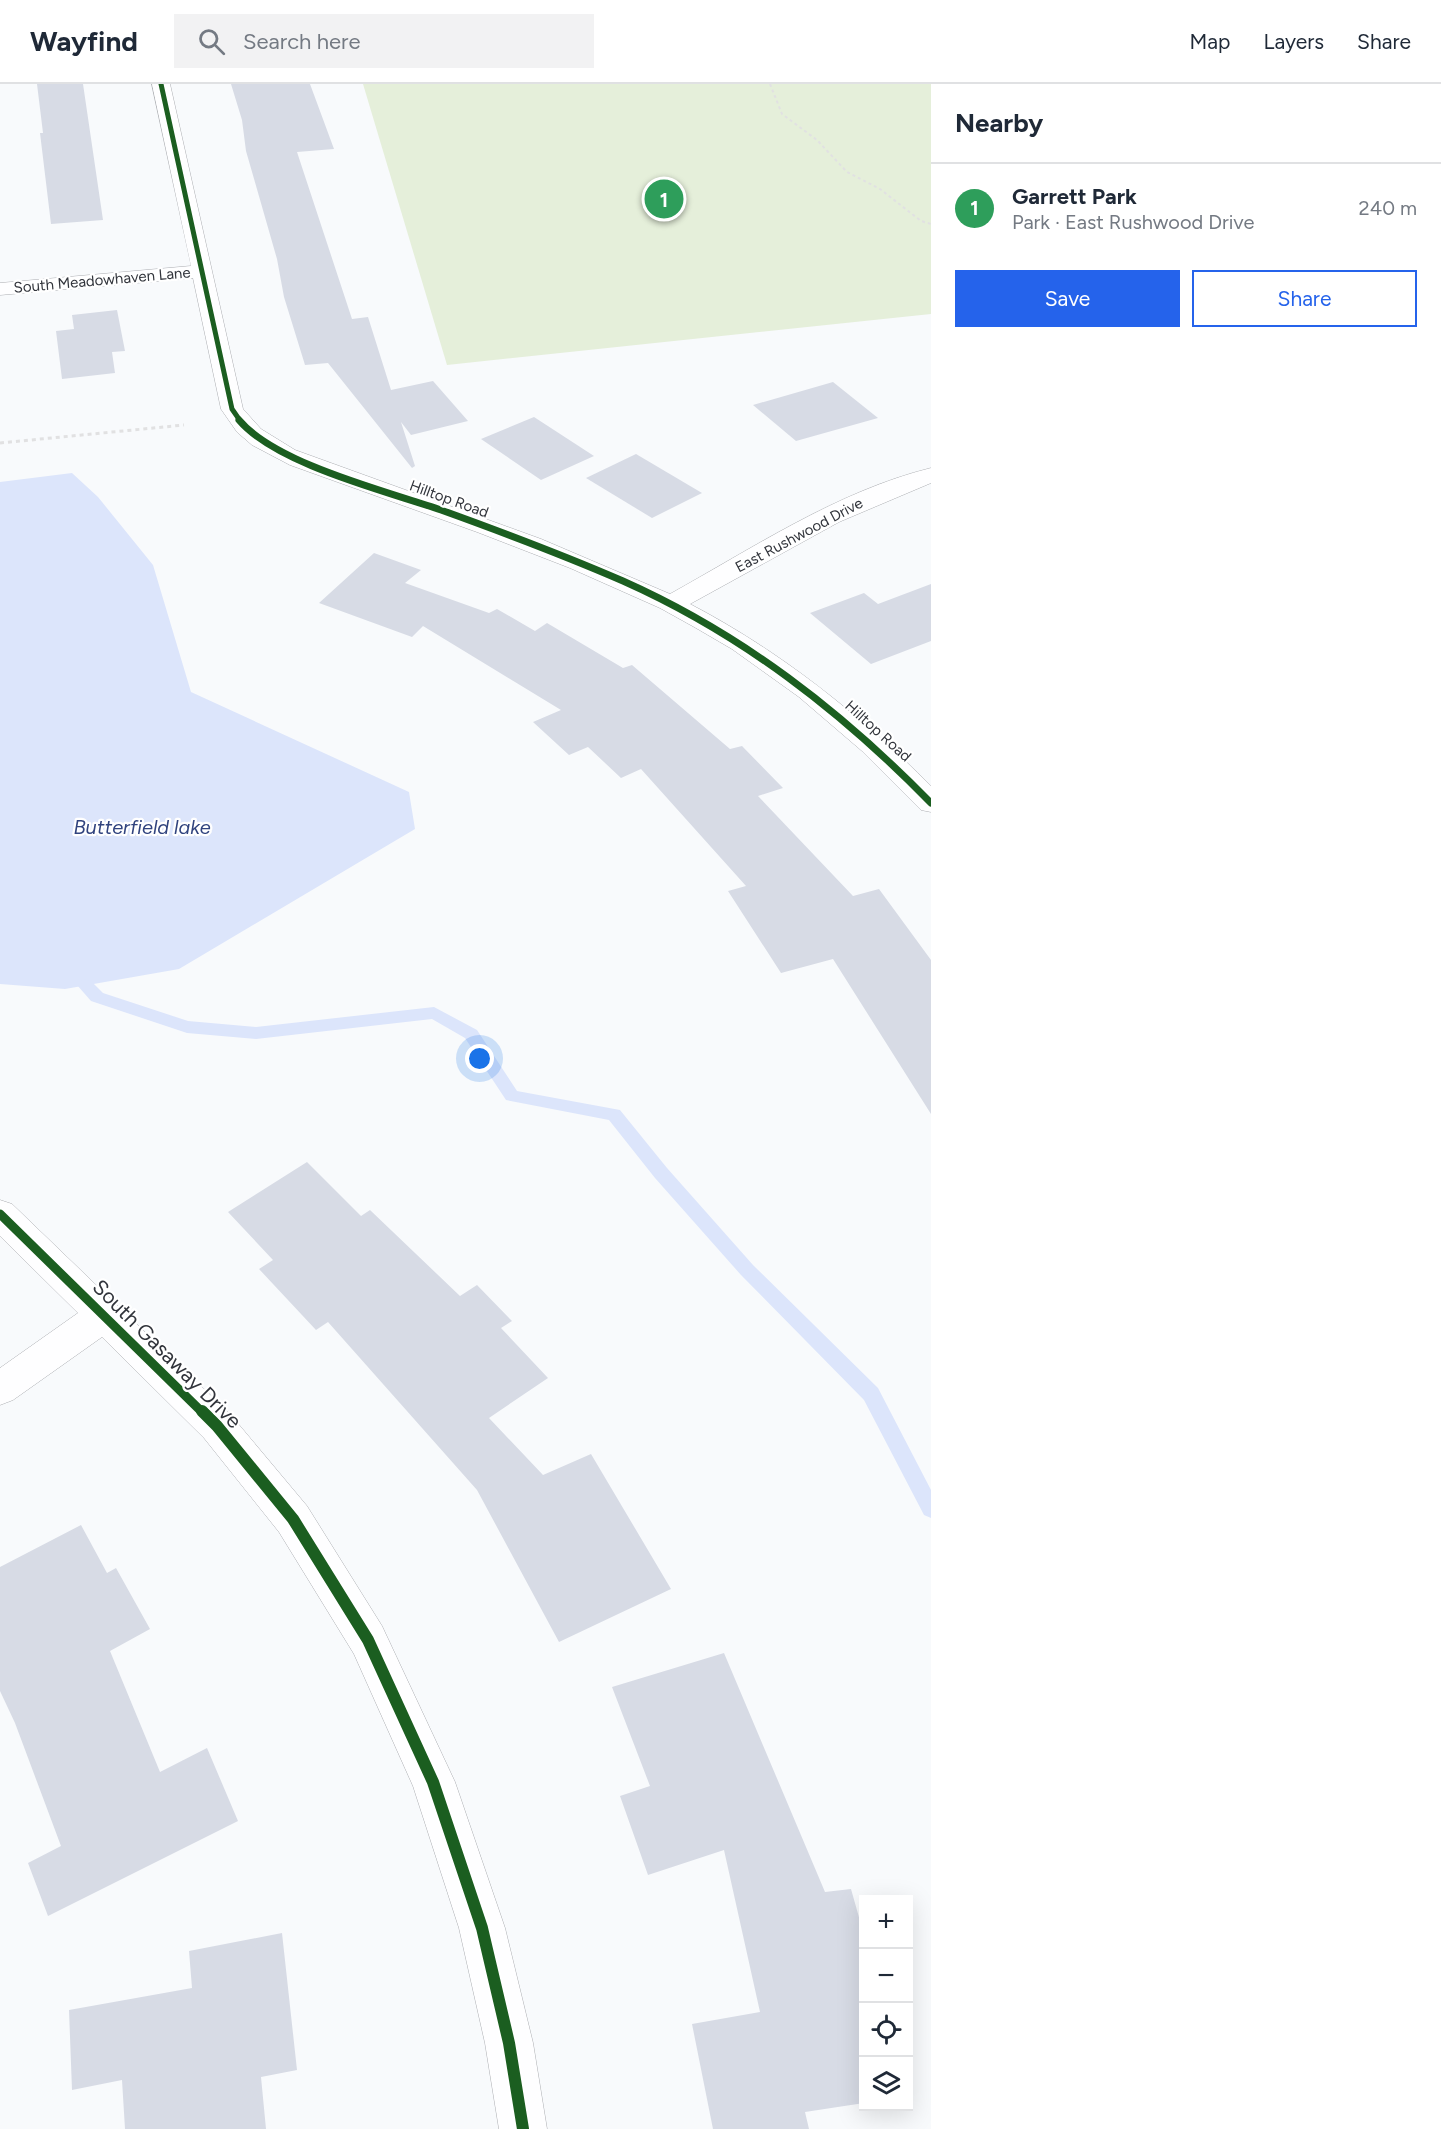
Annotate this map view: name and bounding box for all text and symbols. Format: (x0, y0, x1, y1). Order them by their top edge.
search box (174, 14, 594, 68)
text: Wayfind (30, 24, 138, 58)
icon: search (195, 25, 228, 58)
text: Search here (243, 28, 361, 55)
text: Map (1190, 29, 1230, 54)
text: Layers (1263, 29, 1324, 54)
text: Share (1357, 29, 1411, 54)
text: Nearby (955, 107, 1043, 139)
pin: 1 (644, 176, 684, 222)
text: Garrett Park (1012, 183, 1137, 210)
text: 1 (970, 196, 979, 220)
text: 240 m (1359, 196, 1417, 220)
text: Park · East Rushwood Drive (1012, 210, 1254, 234)
street label: South Meadowhaven Lane (13, 263, 191, 297)
button: Save (955, 270, 1180, 327)
button: Share (1192, 270, 1417, 327)
street label: Hilltop Road (407, 476, 491, 522)
street label: East Rushwood Drive (732, 494, 866, 576)
street label: Hilltop Road (841, 697, 915, 765)
water label: Butterfield lake (73, 815, 211, 839)
your location (465, 1044, 494, 1073)
street label: South Gasaway Drive (88, 1274, 247, 1433)
map controls (859, 1895, 913, 2111)
button: + (859, 1895, 913, 1949)
button: − (859, 1949, 913, 2003)
button: locate (859, 2003, 913, 2057)
button: layers (859, 2057, 913, 2111)

